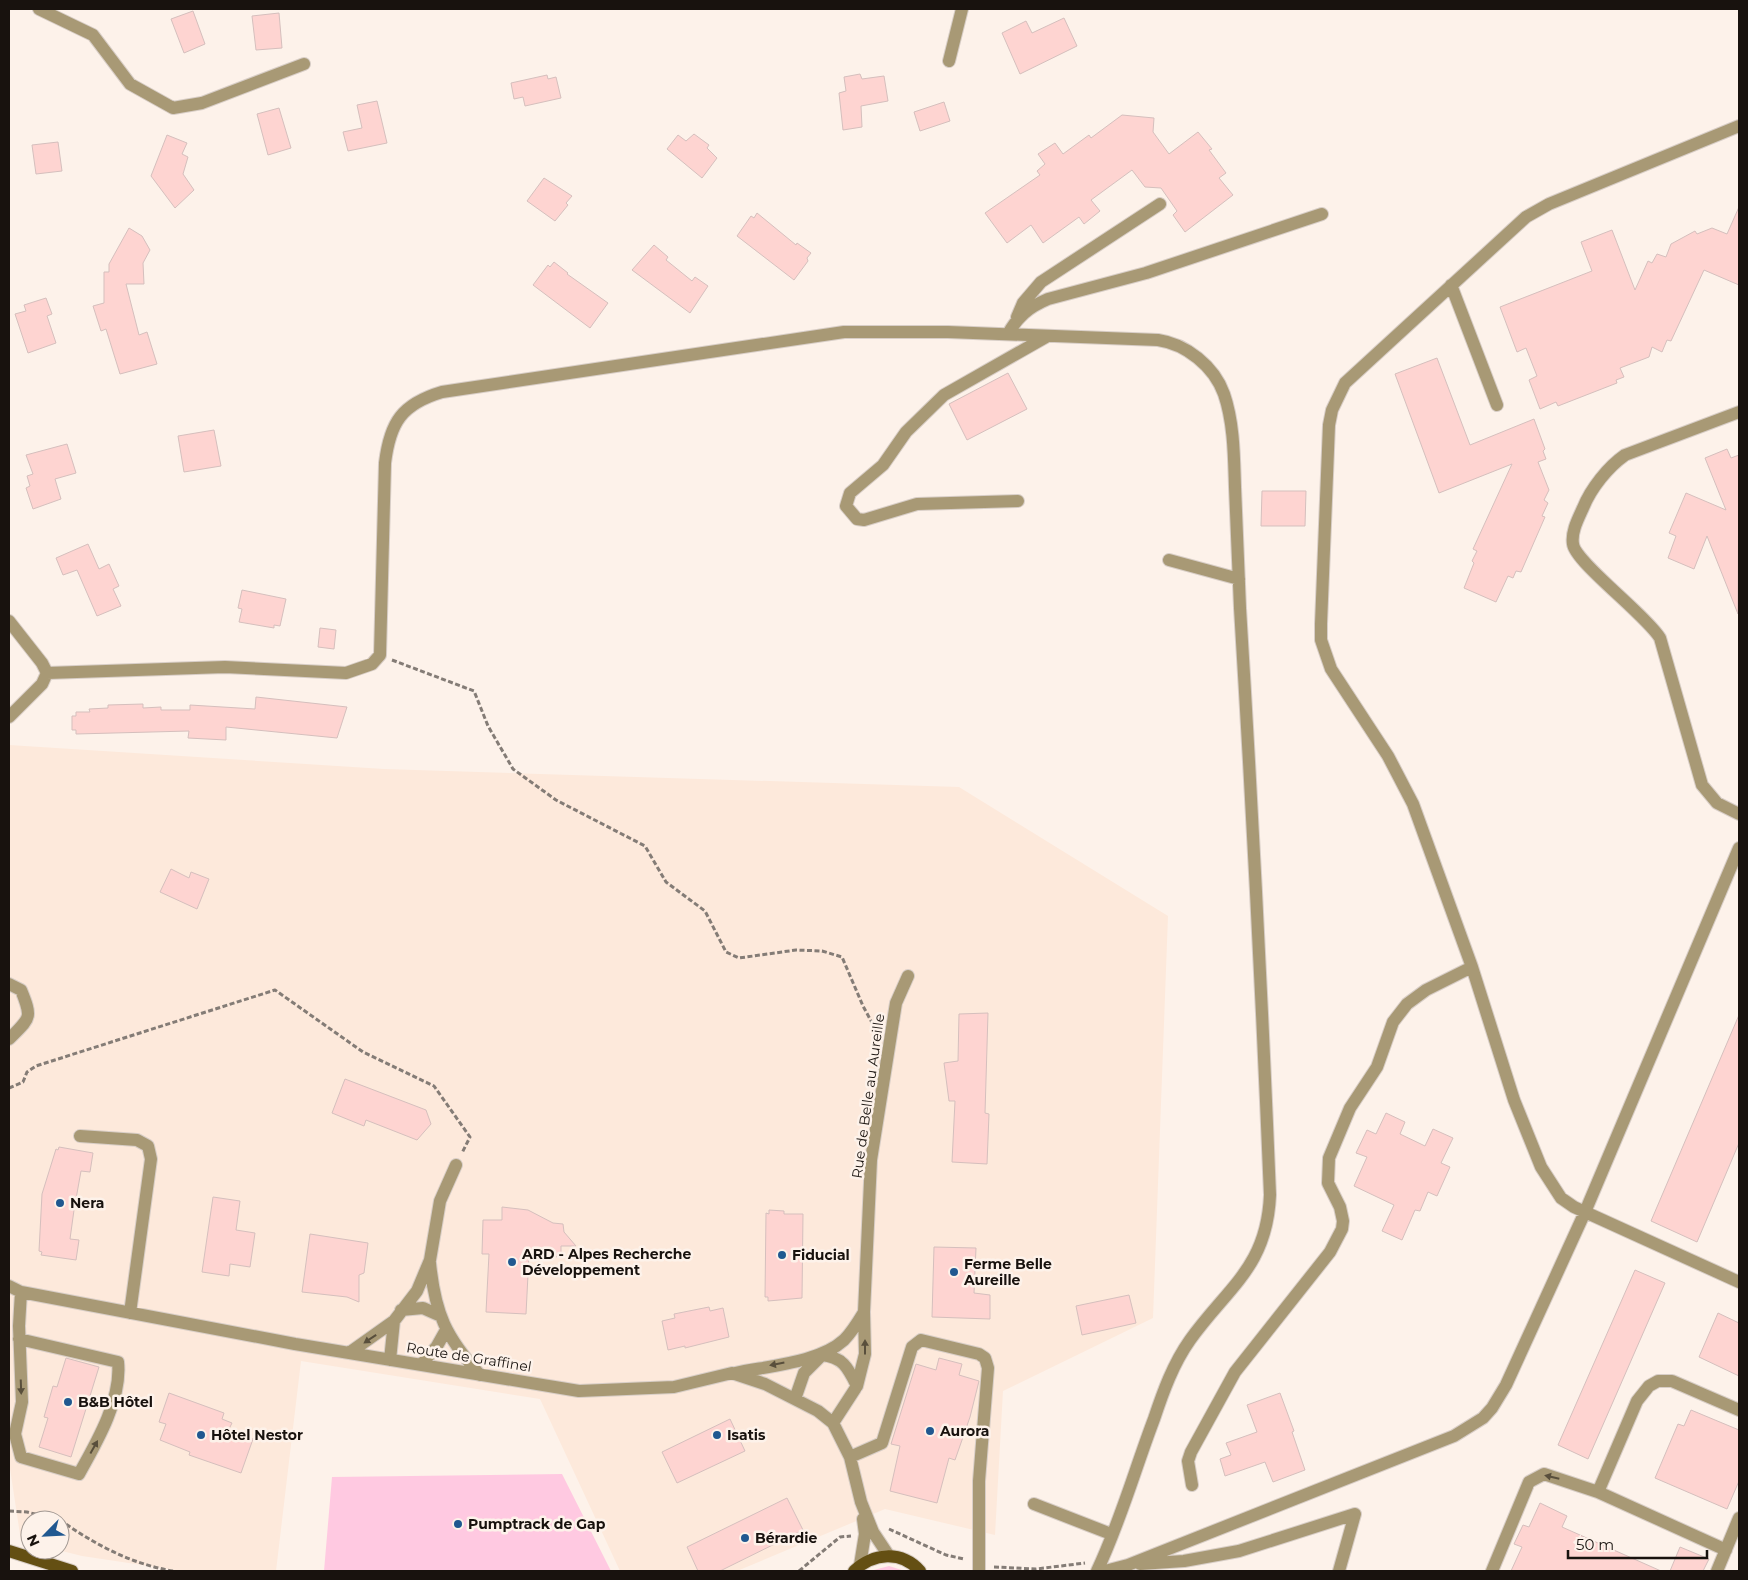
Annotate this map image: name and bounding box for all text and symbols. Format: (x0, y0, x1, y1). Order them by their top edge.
street label: Rue de Belle au Aureille (848, 1012, 888, 1180)
place label: Nera (70, 1194, 104, 1212)
marker: Nera (54, 1197, 66, 1209)
place label: ARD - Alpes Recherche Développement (521, 1245, 692, 1279)
place label: Fiducial (792, 1246, 850, 1264)
marker: Fiducial (776, 1249, 788, 1261)
place label: Ferme Belle Aureille (963, 1255, 1052, 1289)
marker: ARD - Alpes Recherche Développement (506, 1256, 518, 1268)
marker: Ferme Belle Aureille (948, 1266, 960, 1278)
one-way arrow (363, 1334, 377, 1344)
street label: Route de Graffinel (405, 1338, 533, 1376)
one-way arrow (861, 1339, 869, 1355)
one-way arrow (769, 1360, 784, 1368)
one-way arrow (18, 1380, 26, 1396)
place label: B&B Hôtel (78, 1393, 153, 1411)
marker: B&B Hôtel (62, 1396, 74, 1408)
place label: Aurora (939, 1422, 989, 1440)
marker: Aurora (924, 1425, 936, 1437)
place label: Hôtel Nestor (211, 1426, 303, 1444)
place label: Isatis (727, 1426, 766, 1444)
marker: Hôtel Nestor (195, 1429, 207, 1441)
marker: Isatis (711, 1429, 723, 1441)
one-way arrow (90, 1440, 99, 1454)
one-way arrow (1544, 1473, 1560, 1481)
north arrow (20, 1510, 70, 1560)
place label: Pumptrack de Gap (468, 1515, 606, 1533)
marker: Pumptrack de Gap (452, 1518, 464, 1530)
scale bar (1568, 1528, 1707, 1560)
place label: Bérardie (755, 1529, 817, 1547)
text: N (23, 1531, 44, 1549)
marker: Bérardie (739, 1532, 751, 1544)
text: 50 m (1576, 1535, 1614, 1554)

